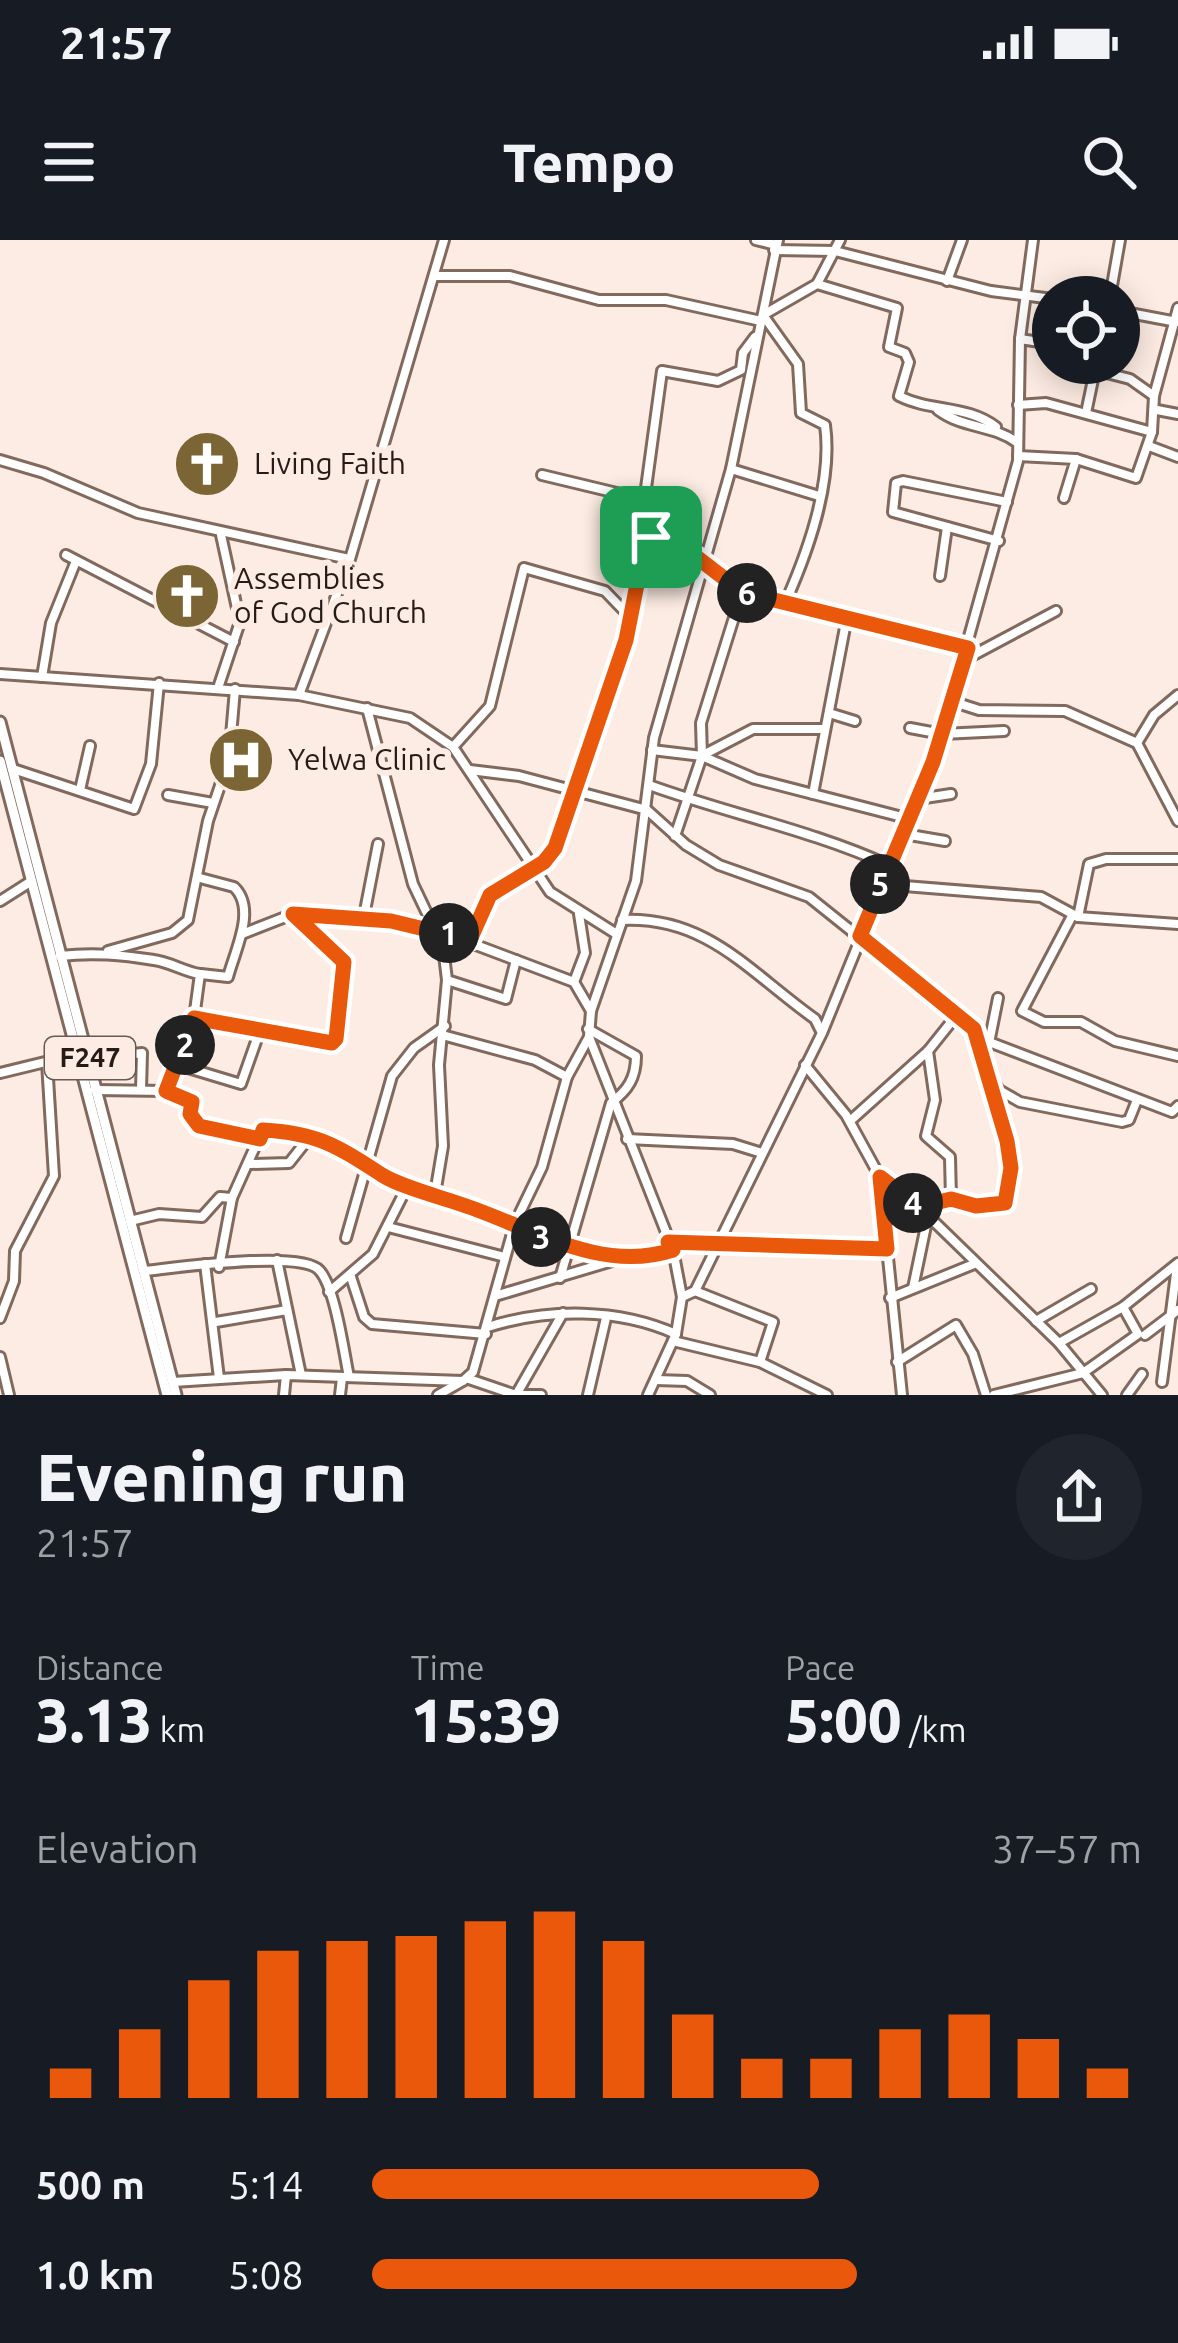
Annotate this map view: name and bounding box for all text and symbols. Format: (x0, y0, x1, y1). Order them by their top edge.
text: 21:57 (60, 17, 173, 68)
icon: menu (36, 129, 102, 195)
icon: search (1076, 129, 1142, 195)
text: Tempo (503, 132, 675, 192)
map controls (1032, 276, 1140, 384)
button: locate (1032, 276, 1140, 384)
church icon: Living Faith (172, 429, 242, 499)
place label: Living Faith (254, 446, 406, 480)
pin (600, 486, 702, 588)
icon: arrive (618, 504, 684, 570)
church icon: Assemblies of God Church (152, 561, 222, 631)
place label: Assemblies of God Church (234, 561, 427, 629)
pin: 6 (717, 563, 777, 623)
text: 6 (738, 574, 756, 611)
hospital icon: Yelwa Clinic (206, 725, 276, 795)
place label: Yelwa Clinic (288, 742, 446, 776)
pin: 5 (850, 854, 910, 914)
text: 5 (871, 865, 889, 902)
pin: 1 (419, 903, 479, 963)
text: 1 (440, 914, 458, 951)
pin: 2 (155, 1015, 215, 1075)
text: 2 (176, 1026, 194, 1063)
road number: F247 (45, 1037, 135, 1079)
pin: 4 (883, 1173, 943, 1233)
text: 4 (904, 1184, 922, 1221)
pin: 3 (511, 1207, 571, 1267)
text: 3 (532, 1218, 550, 1255)
button: share (1016, 1434, 1142, 1560)
text: Evening run (36, 1439, 407, 1513)
text: 21:57 (36, 1521, 134, 1564)
text: Distance (36, 1649, 164, 1686)
text: Time (411, 1649, 484, 1686)
text: Pace (785, 1649, 855, 1686)
text: 3.13 (36, 1686, 152, 1753)
text: 15:39 (411, 1686, 561, 1753)
text: 5:00 (785, 1686, 902, 1753)
text: km (152, 1711, 205, 1748)
text: /km (902, 1711, 967, 1748)
text: Elevation (36, 1827, 199, 1870)
text: 37–57 m (992, 1827, 1142, 1870)
text: 500 m (36, 2163, 145, 2206)
text: 5:14 (228, 2163, 304, 2206)
text: 1.0 km (36, 2253, 154, 2296)
text: 5:08 (228, 2253, 304, 2296)

